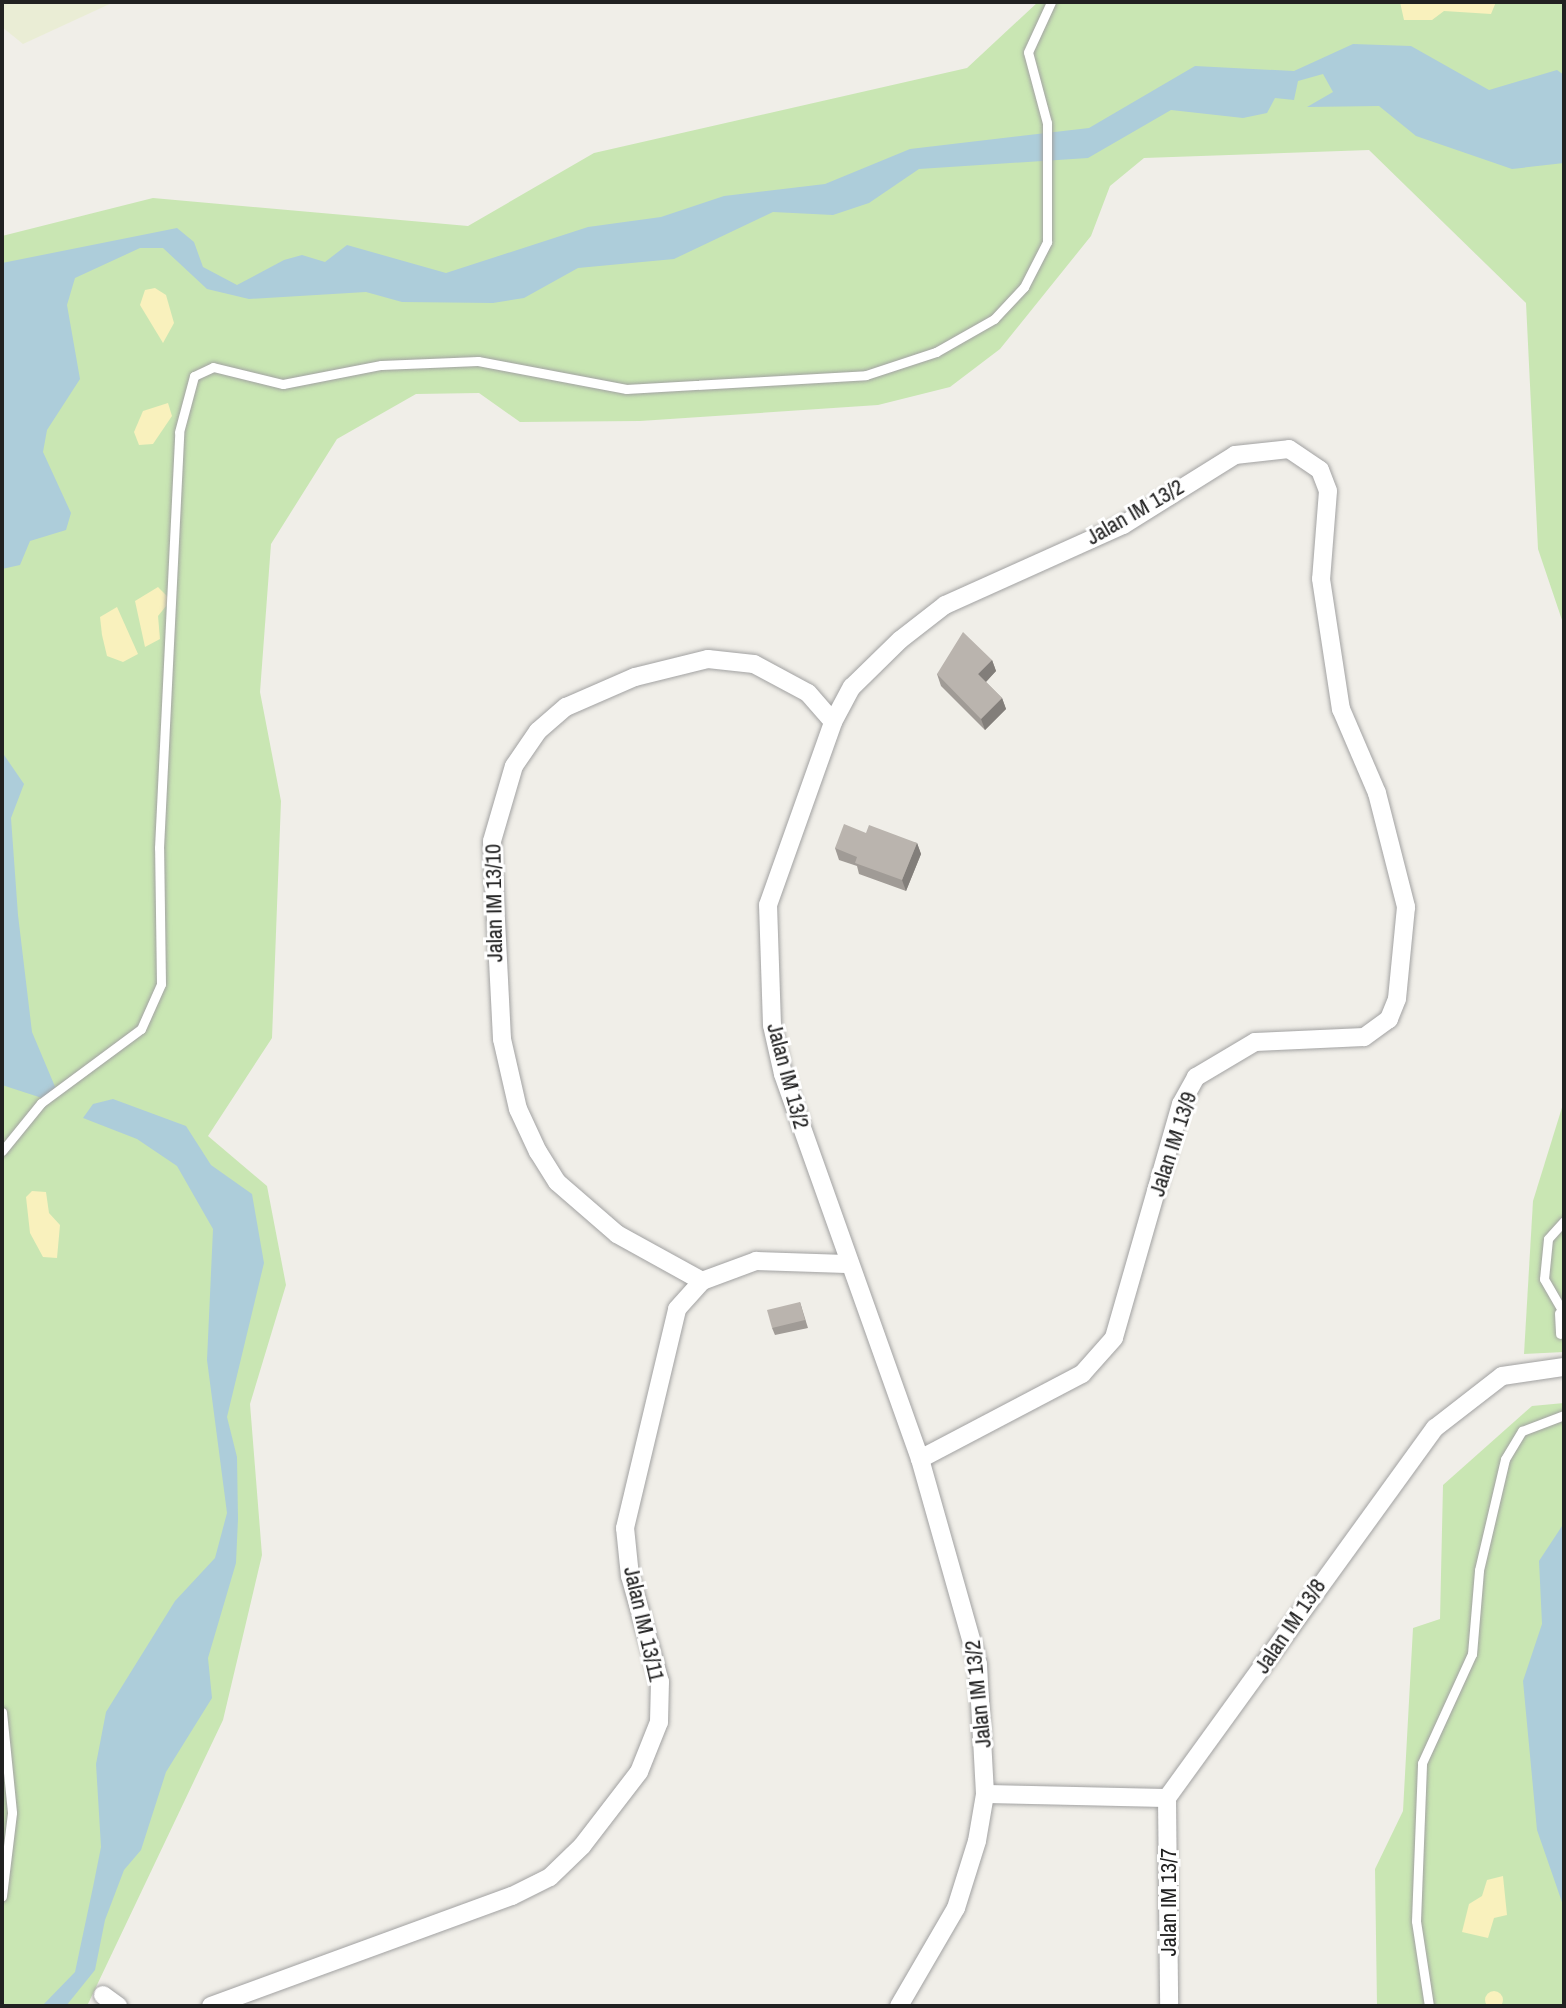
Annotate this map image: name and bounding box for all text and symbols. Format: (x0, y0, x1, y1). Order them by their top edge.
street label: Jalan IM 13/2 (1082, 473, 1188, 551)
street label: Jalan IM 13/10 (480, 844, 508, 962)
street label: Jalan IM 13/2 (761, 1020, 815, 1132)
street label: Jalan IM 13/9 (1144, 1088, 1202, 1200)
street label: Jalan IM 13/11 (618, 1564, 670, 1684)
street label: Jalan IM 13/8 (1249, 1574, 1331, 1678)
street label: Jalan IM 13/2 (959, 1639, 997, 1749)
street label: Jalan IM 13/7 (1156, 1848, 1182, 1956)

